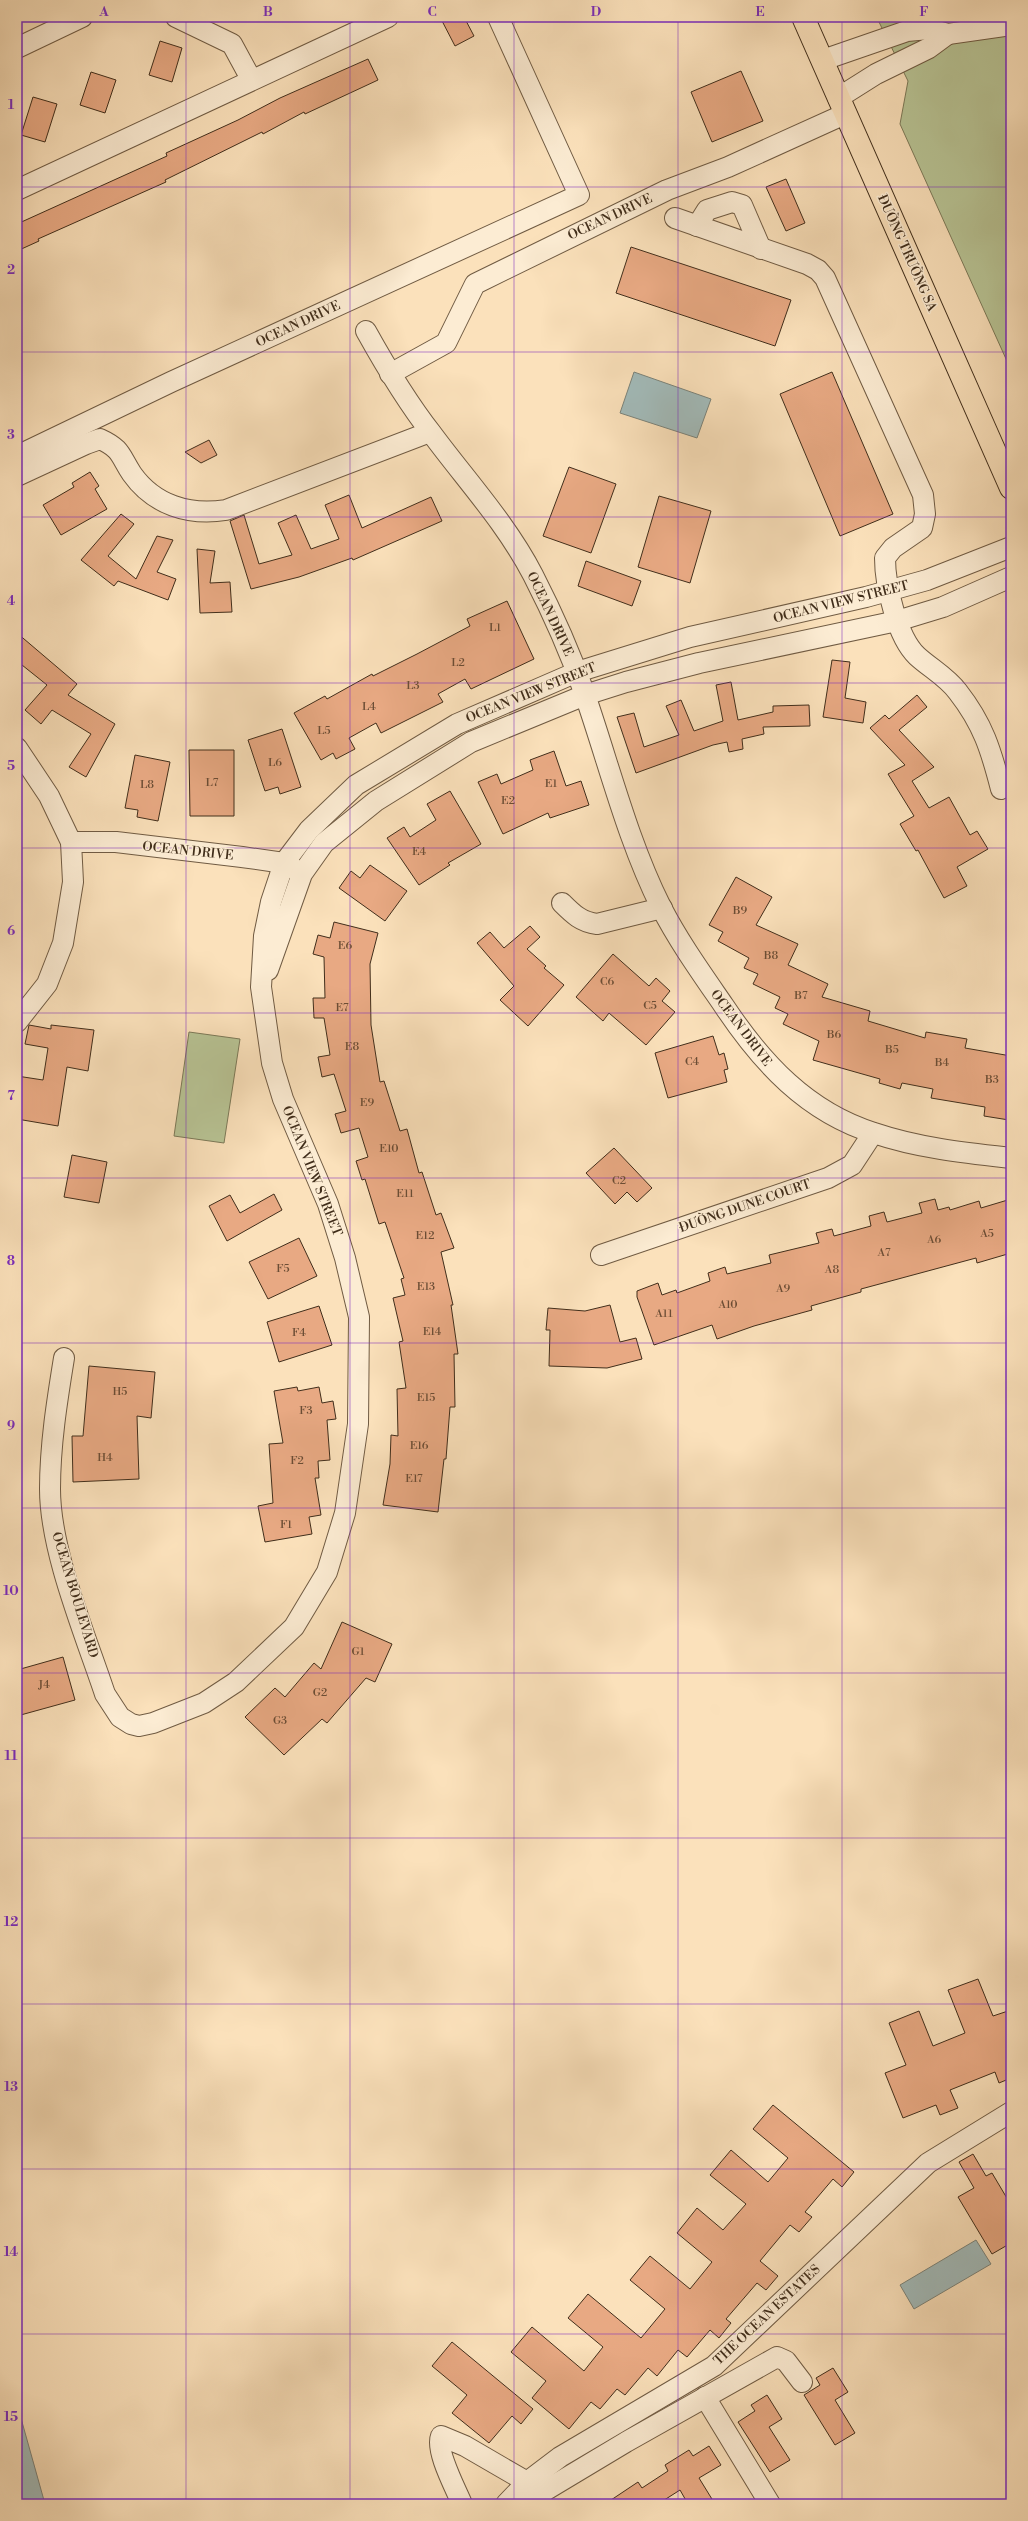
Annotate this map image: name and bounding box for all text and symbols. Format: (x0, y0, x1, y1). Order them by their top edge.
text: A (98, 4, 109, 20)
text: B (263, 4, 273, 20)
text: C (427, 4, 437, 20)
text: D (591, 4, 601, 20)
text: E (755, 4, 765, 20)
text: F (919, 4, 929, 20)
text: 1 (8, 97, 15, 113)
street label: OCEAN DRIVE (565, 190, 655, 244)
street label: ĐƯỜNG TRƯỜNG SA (874, 192, 941, 315)
text: 2 (7, 262, 15, 278)
street label: OCEAN DRIVE (253, 297, 343, 351)
text: 3 (7, 427, 15, 443)
street label: OCEAN DRIVE (523, 569, 577, 659)
street label: OCEAN VIEW STREET (772, 577, 910, 627)
text: 4 (7, 593, 16, 609)
house number: L1 (489, 621, 501, 635)
house number: L2 (451, 656, 465, 670)
street label: OCEAN VIEW STREET (464, 660, 598, 726)
house number: L3 (406, 679, 420, 693)
house number: L4 (362, 700, 376, 714)
house number: L5 (317, 724, 331, 738)
house number: L6 (268, 756, 282, 770)
text: 5 (7, 758, 15, 774)
house number: L7 (206, 776, 219, 790)
house number: E1 (545, 777, 557, 791)
house number: L8 (140, 778, 154, 792)
house number: E2 (501, 794, 515, 808)
street label: OCEAN DRIVE (142, 838, 234, 864)
house number: E4 (412, 845, 427, 859)
house number: B9 (732, 904, 748, 918)
text: 6 (7, 923, 15, 939)
house number: E6 (338, 939, 352, 953)
house number: B8 (763, 949, 778, 963)
house number: C6 (600, 975, 614, 989)
street label: OCEAN DRIVE (707, 987, 775, 1069)
house number: B7 (793, 989, 808, 1003)
house number: C5 (643, 999, 657, 1013)
house number: E7 (335, 1001, 349, 1015)
house number: B6 (826, 1028, 842, 1042)
house number: E8 (345, 1040, 359, 1054)
house number: B5 (884, 1043, 899, 1057)
house number: C4 (685, 1055, 700, 1069)
house number: B4 (934, 1056, 950, 1070)
house number: B3 (984, 1073, 999, 1087)
text: 7 (7, 1088, 15, 1104)
house number: E9 (360, 1096, 374, 1110)
street label: OCEAN VIEW STREET (279, 1104, 345, 1238)
house number: E10 (379, 1142, 399, 1156)
house number: C2 (612, 1174, 626, 1188)
street label: ĐƯỜNG DUNE COURT (677, 1175, 813, 1236)
house number: E11 (396, 1187, 414, 1201)
house number: A5 (979, 1227, 994, 1241)
house number: E12 (416, 1229, 434, 1243)
house number: A6 (926, 1233, 941, 1247)
house number: A7 (876, 1246, 891, 1260)
text: 8 (7, 1253, 15, 1269)
house number: F5 (276, 1262, 290, 1276)
house number: A8 (824, 1263, 839, 1277)
house number: E13 (417, 1280, 435, 1294)
house number: A9 (775, 1282, 790, 1296)
house number: A10 (717, 1298, 738, 1312)
house number: A11 (654, 1307, 673, 1321)
house number: E14 (423, 1325, 442, 1339)
house number: F4 (292, 1326, 306, 1340)
house number: H5 (113, 1385, 127, 1399)
house number: E15 (417, 1391, 435, 1405)
house number: F3 (299, 1404, 313, 1418)
text: 9 (7, 1418, 15, 1434)
house number: E16 (410, 1439, 429, 1453)
house number: H4 (97, 1451, 113, 1465)
house number: F2 (290, 1454, 304, 1468)
house number: E17 (405, 1472, 423, 1486)
house number: F1 (280, 1518, 292, 1532)
street label: OCEAN BOULEVARD (48, 1530, 102, 1660)
text: 10 (3, 1583, 19, 1599)
house number: G1 (352, 1645, 365, 1659)
house number: J4 (37, 1678, 50, 1692)
house number: G2 (313, 1686, 327, 1700)
house number: G3 (273, 1714, 287, 1728)
text: 11 (5, 1748, 18, 1764)
text: 12 (4, 1914, 18, 1930)
text: 13 (4, 2079, 18, 2095)
text: 14 (4, 2244, 18, 2260)
street label: THE OCEAN ESTATES (710, 2261, 824, 2369)
text: 15 (4, 2409, 18, 2425)

